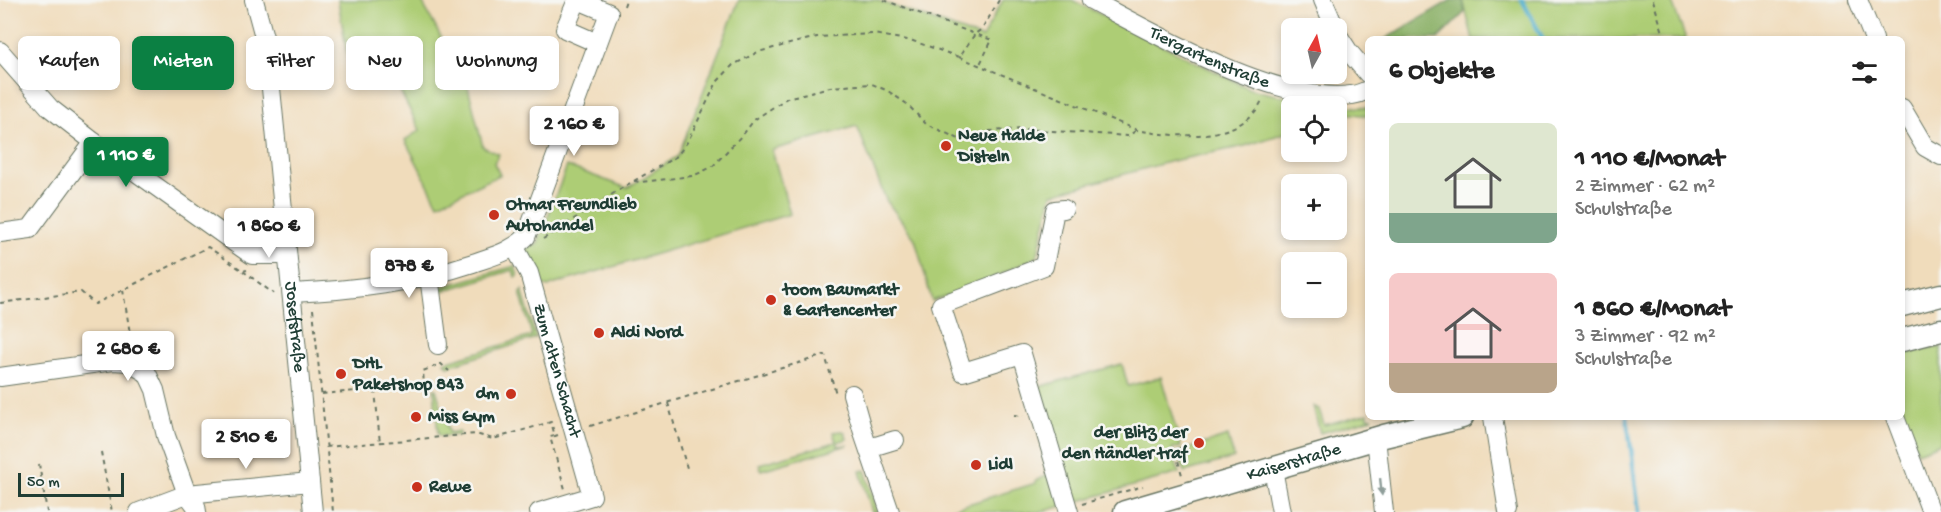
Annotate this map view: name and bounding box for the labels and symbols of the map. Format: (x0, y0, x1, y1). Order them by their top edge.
north arrow (1281, 18, 1347, 84)
street label: Tiergartenstraße (1145, 22, 1273, 94)
pin: 2 160 € (519, 106, 629, 157)
place label: Neue Halde Disteln (956, 126, 1046, 168)
pin: 1 110 € (71, 137, 181, 188)
marker: Neue Halde Disteln (939, 139, 953, 153)
place label: Otmar Freundlieb Autohandel (505, 195, 637, 237)
pin: 1 860 € (214, 208, 324, 259)
marker: Otmar Freundlieb Autohandel (487, 208, 501, 222)
pin: 878 € (367, 248, 451, 299)
place label: toom Baumarkt & Gartencenter (781, 280, 900, 322)
street label: Josefstraße (280, 281, 310, 374)
marker: toom Baumarkt & Gartencenter (764, 293, 778, 307)
street label: Zum alten Schacht (528, 301, 586, 441)
place label: Aldi Nord (610, 323, 685, 344)
marker: Aldi Nord (592, 326, 606, 340)
pin: 2 680 € (73, 331, 183, 382)
place label: DHL Paketshop 843 (351, 354, 464, 396)
marker: DHL Paketshop 843 (334, 367, 348, 381)
place label: dm (476, 384, 499, 405)
marker: dm (504, 387, 518, 401)
place label: Miss Gym (428, 407, 495, 428)
marker: Miss Gym (409, 410, 423, 424)
pin: 2 510 € (191, 419, 301, 470)
place label: der Blitz der den Händler traf (1062, 423, 1190, 465)
marker: der Blitz der den Händler traf (1192, 436, 1206, 450)
street label: Kaiserstraße (1244, 439, 1344, 486)
place label: Lidl (988, 455, 1013, 476)
marker: Lidl (969, 458, 983, 472)
scale bar (18, 470, 124, 498)
place label: Rewe (428, 477, 472, 498)
one-way arrow (1376, 477, 1386, 496)
marker: Rewe (410, 480, 424, 494)

